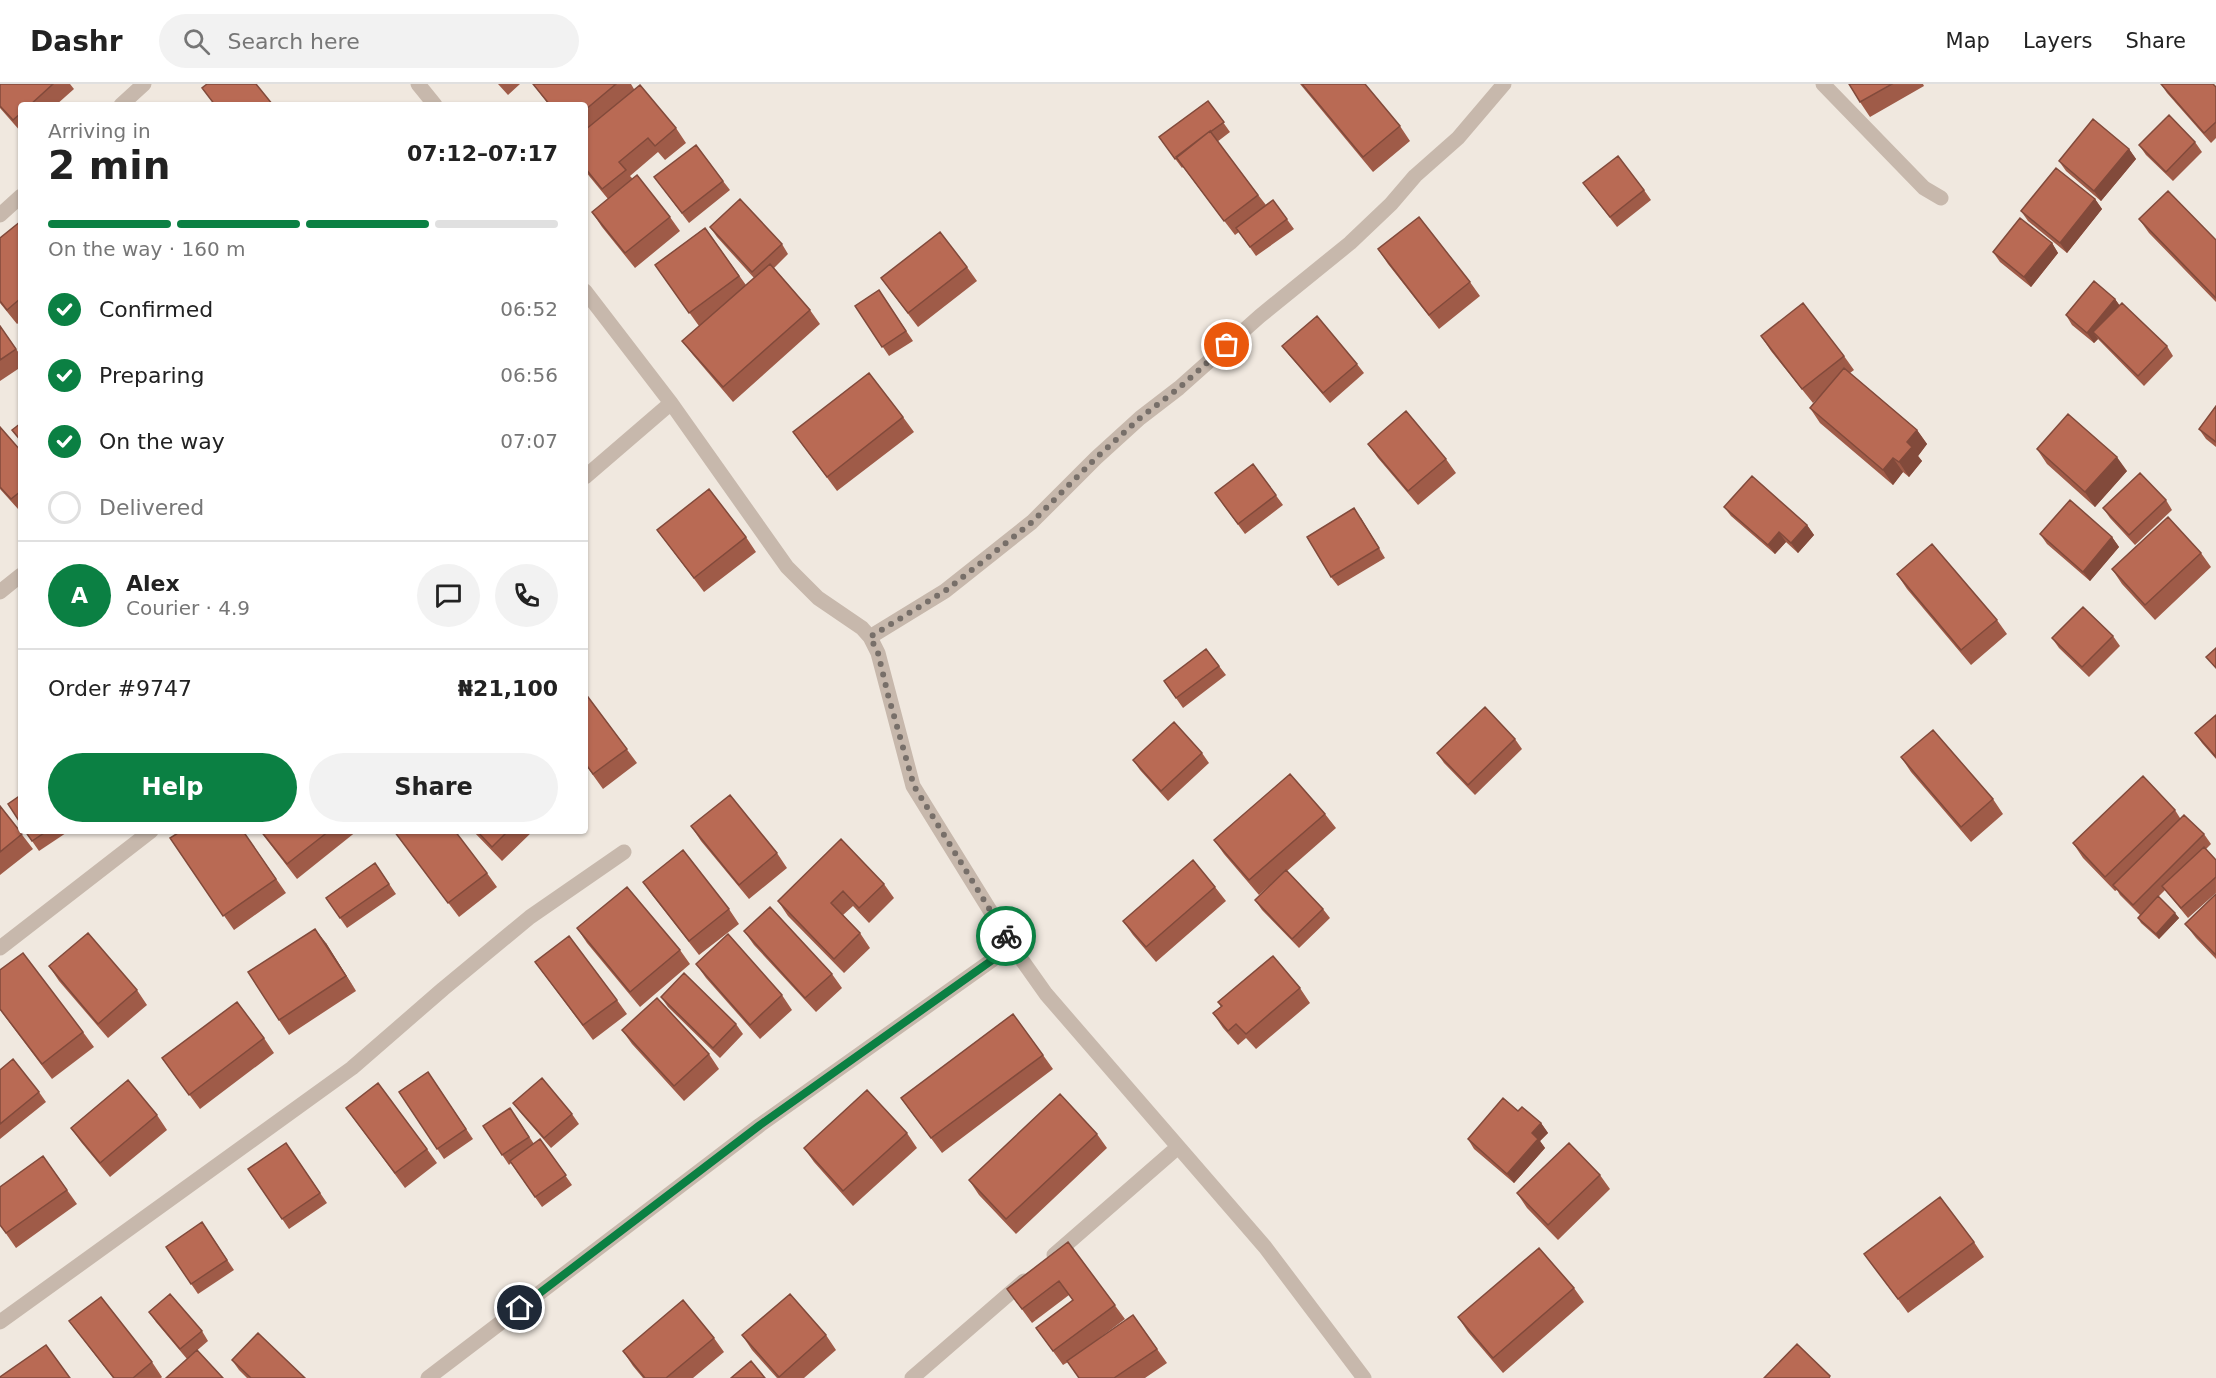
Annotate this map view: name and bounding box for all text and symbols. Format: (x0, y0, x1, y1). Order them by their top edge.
search box (159, 14, 579, 68)
text: Dashr (30, 25, 123, 58)
icon: search (180, 25, 213, 58)
text: Search here (228, 29, 360, 54)
text: Map (1946, 29, 1990, 53)
text: Layers (2023, 29, 2092, 53)
text: Share (2125, 29, 2186, 53)
text: Arriving in (48, 119, 151, 143)
text: 07:12–07:17 (407, 141, 558, 166)
text: 2 min (48, 143, 170, 188)
text: On the way · 160 m (48, 237, 246, 261)
icon: check (48, 293, 81, 326)
text: Confirmed (99, 297, 213, 322)
text: 06:52 (500, 297, 558, 321)
pin (1201, 319, 1252, 370)
icon: bag (1210, 328, 1243, 361)
icon: check (48, 359, 81, 392)
text: Preparing (99, 363, 205, 388)
text: 06:56 (500, 363, 558, 387)
icon: check (48, 425, 81, 458)
text: On the way (99, 429, 225, 454)
text: 07:07 (500, 429, 558, 453)
text: Delivered (99, 495, 204, 520)
button: chat (417, 564, 480, 627)
button: phone (495, 564, 558, 627)
text: Alex (126, 571, 180, 596)
text: A (71, 583, 88, 608)
text: Courier · 4.9 (126, 596, 250, 620)
text: Order #9747 (48, 676, 192, 701)
text: ₦21,100 (458, 676, 558, 701)
button: Help (48, 753, 297, 822)
button: Share (309, 753, 558, 822)
courier (976, 906, 1036, 966)
icon: bike (990, 920, 1023, 953)
pin (494, 1282, 545, 1333)
icon: home (503, 1291, 536, 1324)

